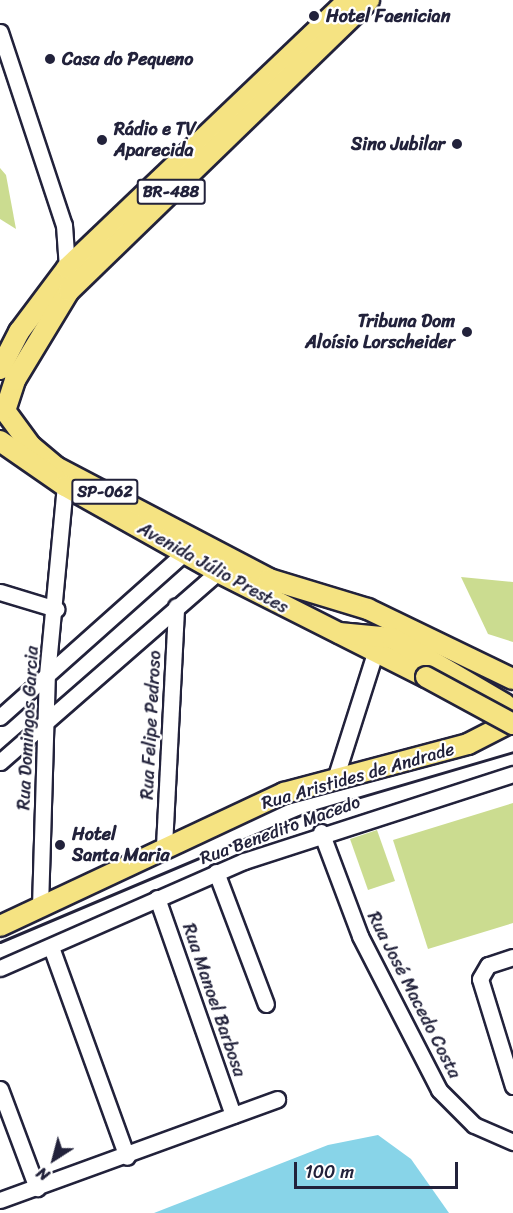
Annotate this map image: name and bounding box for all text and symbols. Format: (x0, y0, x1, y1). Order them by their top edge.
place label: Hotel Faenician (326, 5, 450, 27)
marker: Hotel Faenician (307, 9, 321, 23)
place label: Casa do Pequeno (62, 48, 194, 70)
marker: Casa do Pequeno (43, 52, 57, 66)
place label: Rádio e TV Aparecida (114, 119, 197, 162)
marker: Rádio e TV Aparecida (95, 133, 109, 147)
place label: Sino Jubilar (351, 133, 445, 155)
marker: Sino Jubilar (450, 137, 464, 151)
road number: BR-488 (136, 179, 206, 205)
place label: Tribuna Dom Aloísio Lorscheider (305, 311, 455, 354)
marker: Tribuna Dom Aloísio Lorscheider (460, 325, 474, 339)
road number: SP-062 (70, 479, 140, 505)
street label: Avenida Júlio Prestes (133, 517, 293, 619)
street label: Rua Domingos Garcia (13, 645, 43, 811)
street label: Rua Felipe Pedroso (136, 650, 166, 800)
street label: Rua Aristides de Andrade (259, 738, 457, 814)
street label: Rua Benedito Macedo (197, 791, 363, 869)
place label: Hotel Santa Maria (72, 824, 169, 866)
marker: Hotel Santa Maria (53, 838, 67, 852)
street label: Rua José Macedo Costa (362, 908, 466, 1082)
street label: Rua Manoel Barbosa (178, 922, 250, 1078)
north arrow (24, 1129, 84, 1189)
scale bar (297, 1150, 460, 1188)
text: 100 m (305, 1156, 354, 1188)
text: N (30, 1159, 56, 1189)

